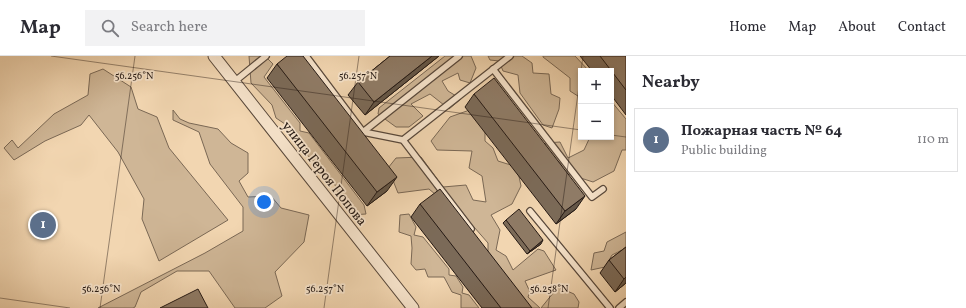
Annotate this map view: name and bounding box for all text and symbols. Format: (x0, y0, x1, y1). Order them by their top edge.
search box (85, 10, 365, 46)
text: Map (20, 15, 61, 41)
icon: search (99, 17, 121, 39)
text: Search here (131, 17, 208, 38)
text: Home (729, 18, 766, 37)
text: Map (788, 18, 816, 37)
text: About (838, 18, 876, 37)
text: Contact (898, 18, 946, 37)
map controls (578, 68, 614, 140)
button: + (578, 68, 614, 104)
text: 56.256°N (115, 69, 154, 83)
text: 56.257°N (339, 69, 378, 83)
text: Nearby (642, 71, 700, 94)
button: − (578, 104, 614, 140)
street label: улица Героя Попова (277, 118, 371, 230)
text: Пожарная часть № 64 (681, 121, 842, 142)
text: 1 (653, 131, 659, 149)
text: 110 m (917, 131, 949, 149)
text: Public building (681, 142, 767, 160)
your location (254, 192, 274, 212)
pin: 1 (30, 210, 56, 240)
text: 56.256°N (82, 282, 121, 296)
text: 56.257°N (306, 282, 345, 296)
text: 56.258°N (530, 282, 569, 296)

